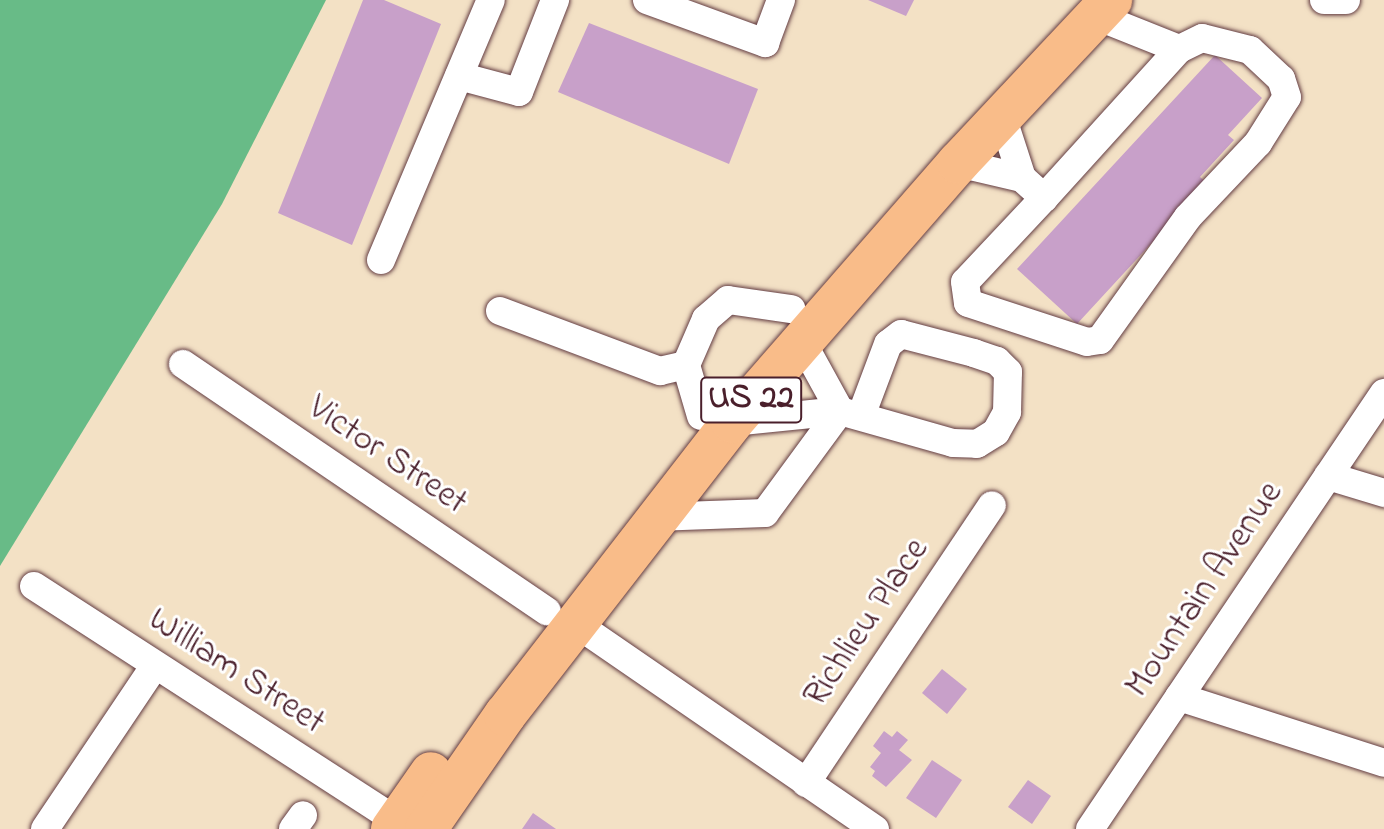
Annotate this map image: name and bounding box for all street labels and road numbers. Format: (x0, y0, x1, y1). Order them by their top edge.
road number: US 22 (699, 370, 803, 430)
street label: Victor Street (299, 387, 475, 525)
street label: Mountain Avenue (1117, 474, 1293, 706)
street label: Richlieu Place (795, 531, 939, 715)
street label: William Street (140, 599, 332, 745)

